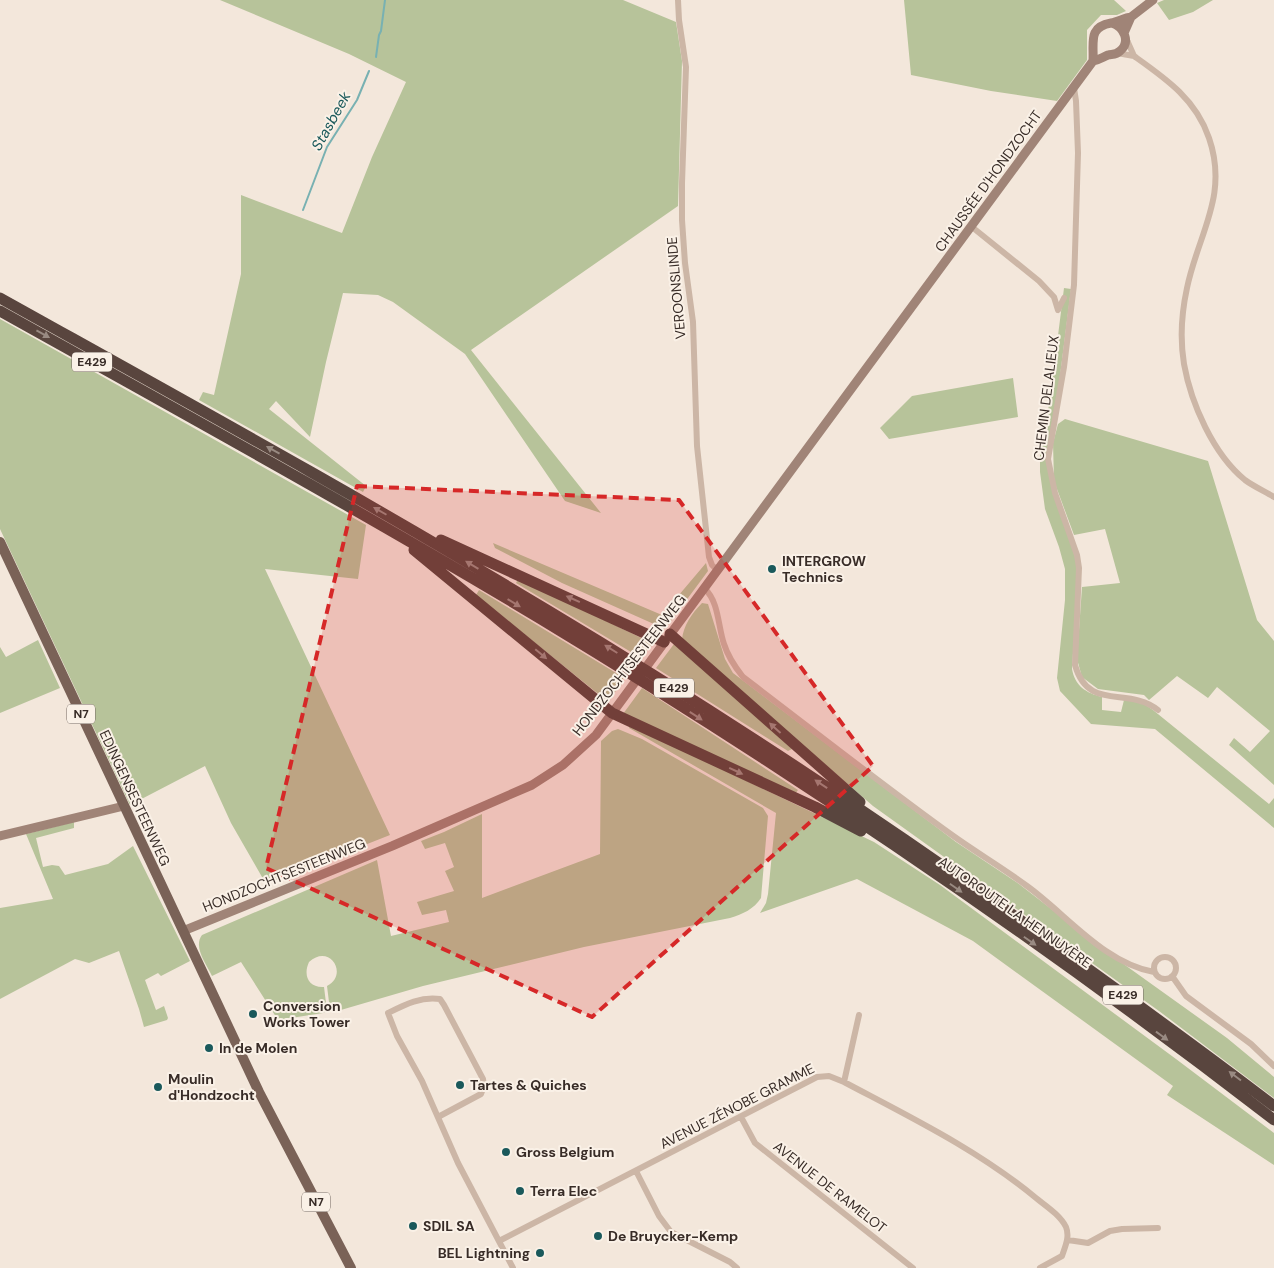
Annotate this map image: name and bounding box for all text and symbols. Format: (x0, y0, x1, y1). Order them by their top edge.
water label: Stasbeek (307, 88, 356, 154)
street label: CHAUSSÉE D'HONDZOCHT (931, 107, 1045, 255)
street label: VEROONSLINDE (663, 236, 689, 340)
one-way arrow (36, 330, 49, 339)
street label: CHEMIN DELALIEUX (1029, 334, 1063, 462)
road number: E429 (72, 352, 112, 372)
one-way arrow (265, 446, 280, 454)
one-way arrow (373, 507, 387, 515)
place label: INTERGROW Technics (782, 552, 866, 586)
one-way arrow (465, 560, 478, 569)
marker: INTERGROW Technics (766, 563, 778, 575)
street label: HONDZOCHTSESTEENWEG (568, 591, 690, 739)
one-way arrow (566, 595, 580, 603)
one-way arrow (507, 598, 520, 607)
one-way arrow (604, 644, 617, 654)
one-way arrow (534, 649, 547, 660)
road number: E429 (654, 678, 694, 698)
road number: N7 (67, 704, 95, 724)
one-way arrow (690, 711, 703, 721)
one-way arrow (769, 723, 782, 734)
street label: EDINGENSESTEENWEG (96, 727, 174, 869)
one-way arrow (729, 767, 743, 775)
one-way arrow (814, 779, 828, 789)
street label: HONDZOCHTSESTEENWEG (200, 834, 368, 916)
street label: AUTOROUTE LA HENNUYÈRE (935, 852, 1095, 972)
one-way arrow (950, 883, 963, 893)
one-way arrow (1024, 936, 1037, 946)
road number: E429 (1103, 986, 1143, 1004)
place label: Conversion Works Tower (263, 997, 350, 1031)
marker: Conversion Works Tower (247, 1008, 259, 1020)
one-way arrow (1155, 1031, 1169, 1041)
place label: In de Molen (219, 1039, 297, 1057)
marker: In de Molen (203, 1042, 215, 1054)
street label: AVENUE ZÉNOBE GRAMME (657, 1059, 818, 1153)
place label: Moulin d'Hondzocht (168, 1070, 255, 1104)
one-way arrow (1229, 1071, 1242, 1082)
place label: Tartes & Quiches (470, 1076, 587, 1094)
marker: Tartes & Quiches (454, 1079, 466, 1091)
marker: Moulin d'Hondzocht (152, 1081, 164, 1093)
street label: AVENUE DE RAMELOT (770, 1137, 890, 1237)
place label: Gross Belgium (516, 1143, 614, 1161)
marker: Gross Belgium (500, 1146, 512, 1158)
place label: Terra Elec (530, 1182, 597, 1200)
marker: Terra Elec (514, 1185, 526, 1197)
road number: N7 (302, 1192, 330, 1212)
place label: SDIL SA (423, 1217, 475, 1235)
marker: SDIL SA (407, 1220, 419, 1232)
place label: De Bruycker-Kemp (608, 1227, 738, 1245)
marker: De Bruycker-Kemp (592, 1230, 604, 1242)
place label: BEL Lightning (438, 1244, 530, 1262)
marker: BEL Lightning (534, 1247, 546, 1259)

